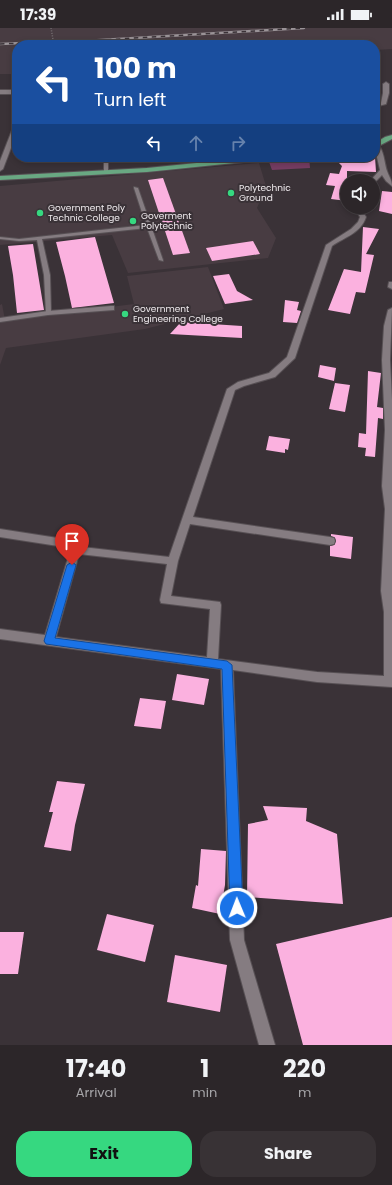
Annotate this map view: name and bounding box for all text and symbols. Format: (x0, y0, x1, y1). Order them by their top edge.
text: 17:39 (20, 4, 56, 25)
text: 100 m (94, 49, 177, 88)
icon: left (28, 56, 80, 108)
text: Turn left (94, 87, 166, 112)
icon: left (143, 132, 165, 154)
icon: ahead (185, 132, 207, 154)
icon: right (227, 132, 249, 154)
map controls (340, 174, 380, 214)
button: sound (340, 174, 380, 214)
place label: Polytechnic Ground (239, 182, 291, 204)
marker: Polytechnic Ground (226, 188, 236, 198)
place label: Government Poly Technic College (48, 202, 125, 224)
marker: Government Poly Technic College (35, 208, 45, 218)
place label: Goverment Polytechnic (141, 210, 193, 232)
marker: Goverment Polytechnic (128, 216, 138, 226)
place label: Government Engineering College (133, 303, 223, 325)
marker: Government Engineering College (120, 309, 130, 319)
pin (55, 524, 89, 565)
icon: arrive (61, 530, 83, 552)
position arrow (216, 887, 258, 929)
text: 17:40 (66, 1052, 126, 1085)
text: 1 (200, 1052, 209, 1085)
text: 220 (283, 1052, 326, 1085)
text: Arrival (76, 1083, 117, 1102)
text: min (192, 1083, 217, 1102)
text: m (298, 1083, 311, 1102)
button: Exit (16, 1131, 192, 1177)
button: Share (200, 1131, 376, 1177)

